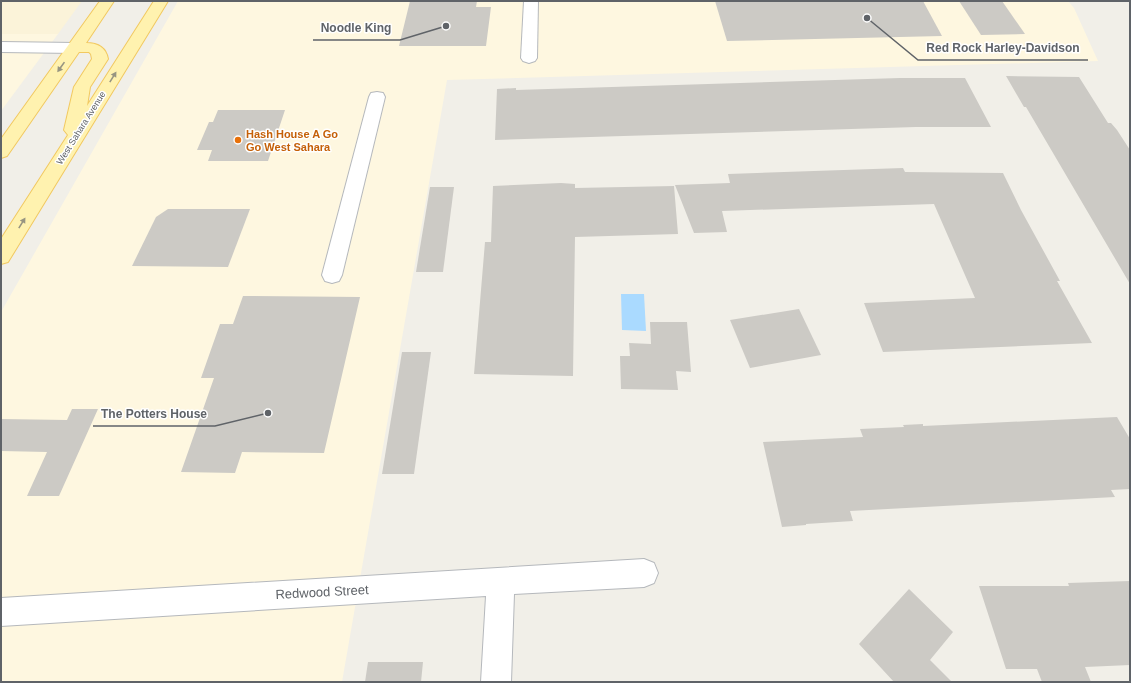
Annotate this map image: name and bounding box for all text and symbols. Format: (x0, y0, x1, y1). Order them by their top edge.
callout: Noodle King (313, 16, 400, 40)
text: Noodle King (321, 21, 391, 35)
callout: Red Rock Harley-Davidson (918, 36, 1088, 60)
text: Red Rock Harley-Davidson (926, 41, 1080, 55)
one-way arrow (57, 62, 65, 73)
one-way arrow (109, 72, 117, 82)
street label: West Sahara Avenue (54, 90, 108, 166)
place label: Hash House A Go Go West Sahara (246, 128, 338, 153)
marker: Hash House A Go Go West Sahara (233, 135, 243, 145)
one-way arrow (18, 217, 25, 229)
callout: The Potters House (93, 402, 215, 426)
text: The Potters House (101, 407, 207, 421)
street label: Redwood Street (275, 582, 369, 602)

